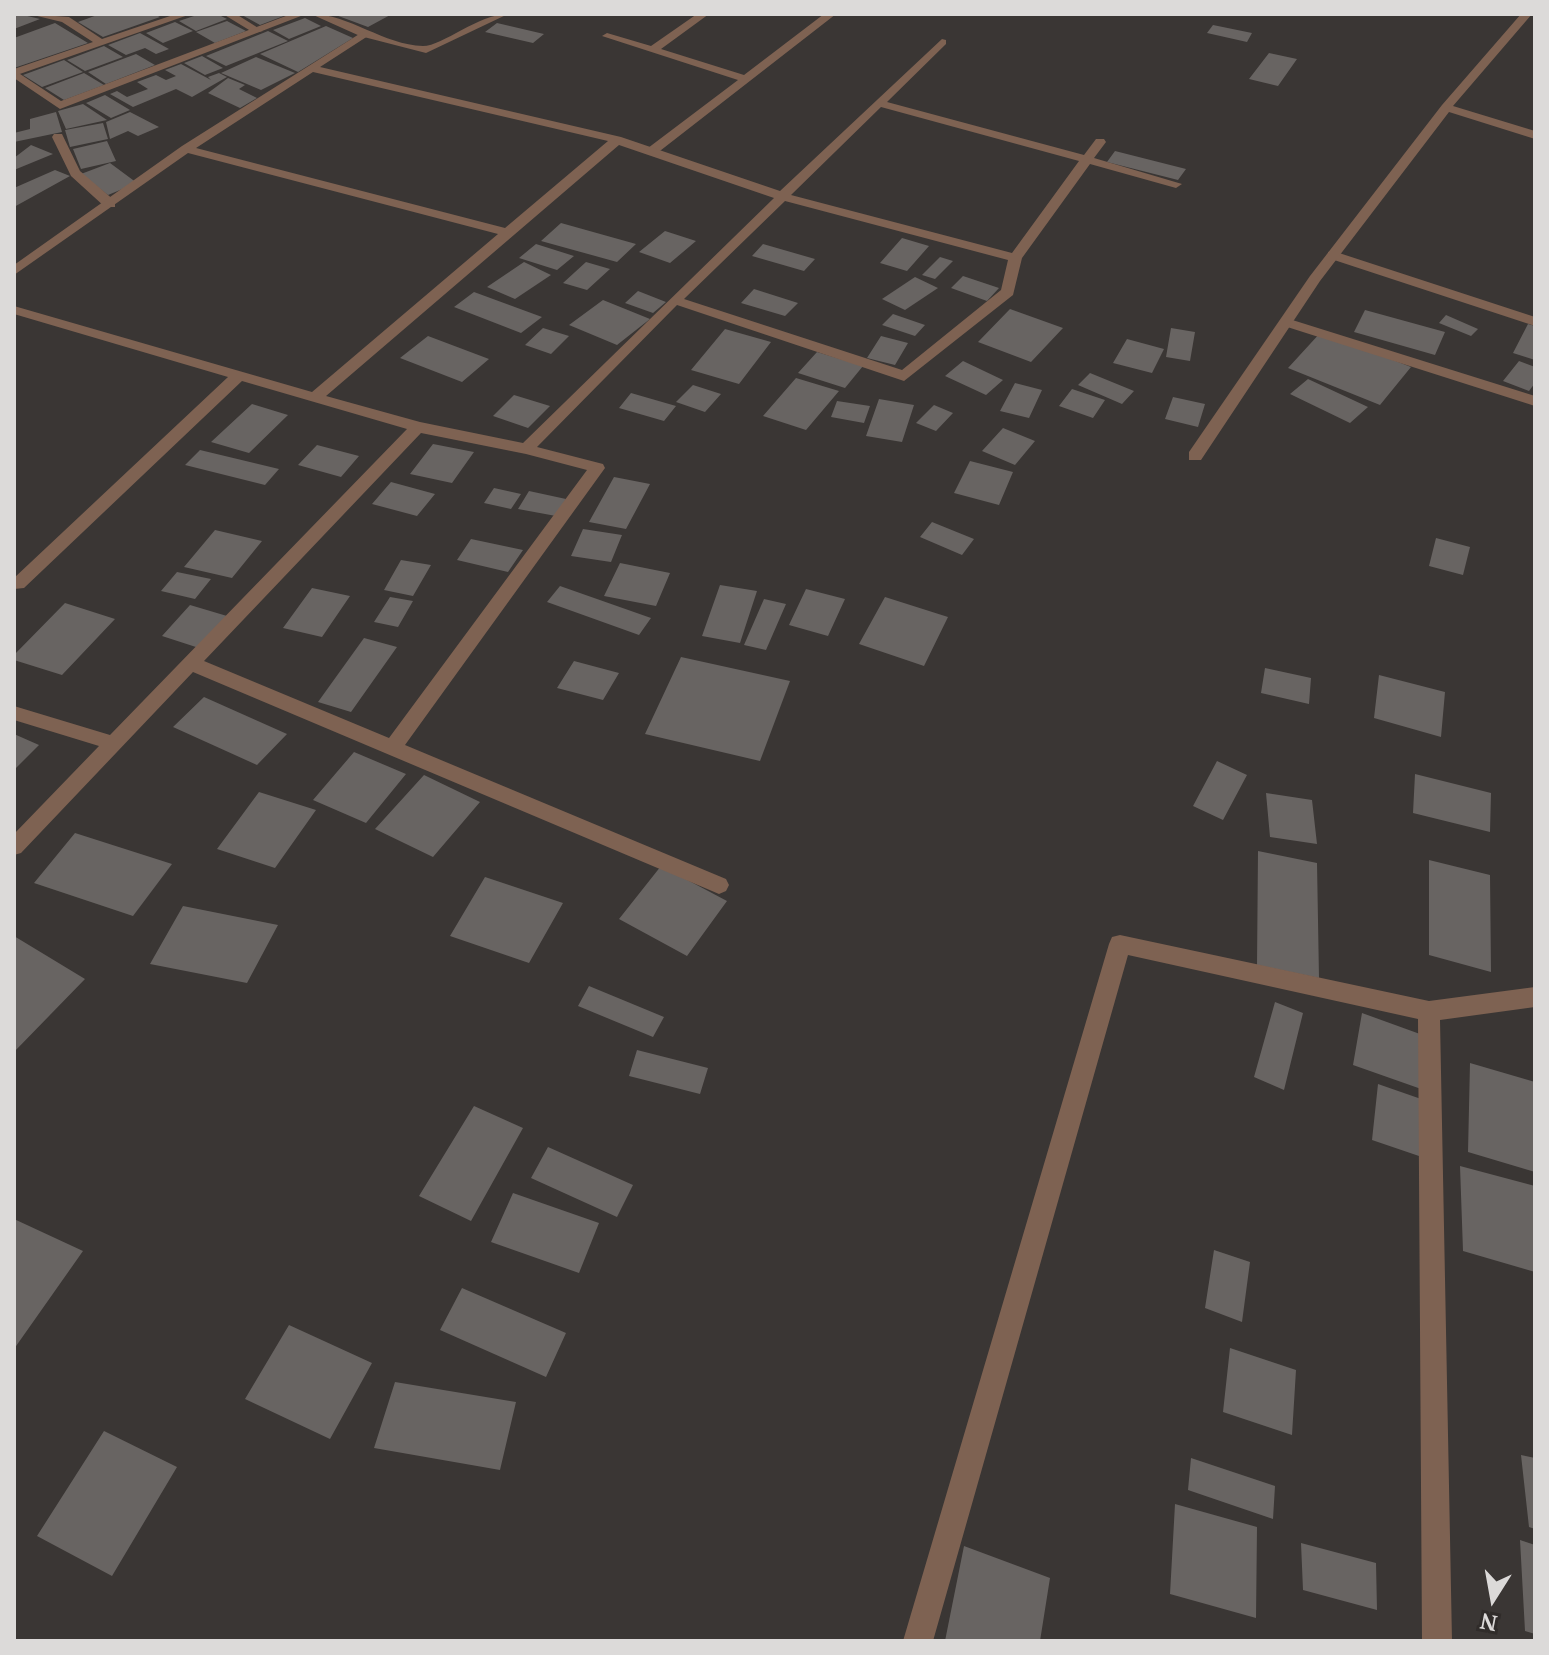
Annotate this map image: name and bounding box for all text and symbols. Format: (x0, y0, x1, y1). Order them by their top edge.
north arrow (1453, 1559, 1533, 1639)
text: N (1477, 1607, 1499, 1639)

